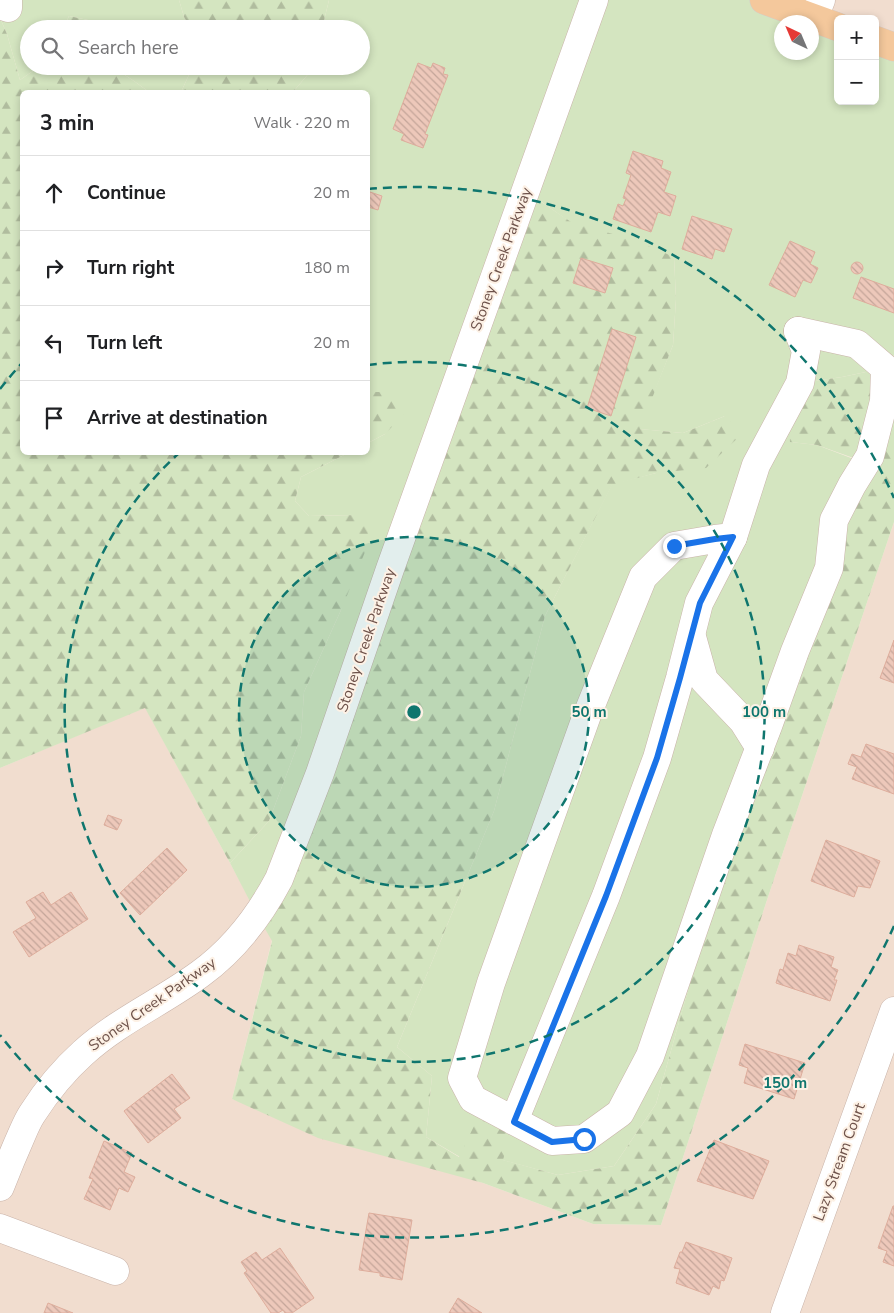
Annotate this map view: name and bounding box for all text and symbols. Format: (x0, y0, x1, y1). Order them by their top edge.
north arrow (774, 15, 819, 60)
map controls (834, 15, 879, 105)
button: + (834, 15, 879, 60)
search box (20, 20, 370, 75)
icon: search (38, 34, 66, 62)
text: Search here (78, 35, 179, 61)
button: − (834, 60, 879, 105)
text: 3 min (40, 109, 94, 137)
text: Walk · 220 m (254, 112, 350, 134)
icon: ahead (40, 179, 68, 207)
text: Continue (87, 180, 166, 206)
text: 20 m (313, 182, 350, 204)
street label: Stoney Creek Parkway (466, 184, 536, 333)
icon: right (40, 254, 68, 282)
text: Turn right (87, 255, 174, 281)
text: 180 m (303, 257, 350, 279)
icon: left (40, 329, 68, 357)
text: Turn left (87, 330, 162, 356)
text: 20 m (313, 332, 350, 354)
icon: arrive (40, 404, 68, 432)
text: Arrive at destination (87, 405, 268, 431)
route end (663, 535, 686, 558)
street label: Stoney Creek Parkway (332, 565, 400, 715)
text: 50 m (571, 702, 607, 722)
text: 100 m (742, 702, 786, 722)
centre of rings (405, 703, 423, 721)
street label: Stoney Creek Parkway (84, 952, 220, 1056)
text: 150 m (763, 1073, 807, 1093)
street label: Lazy Stream Court (808, 1100, 870, 1224)
route start (573, 1128, 596, 1151)

